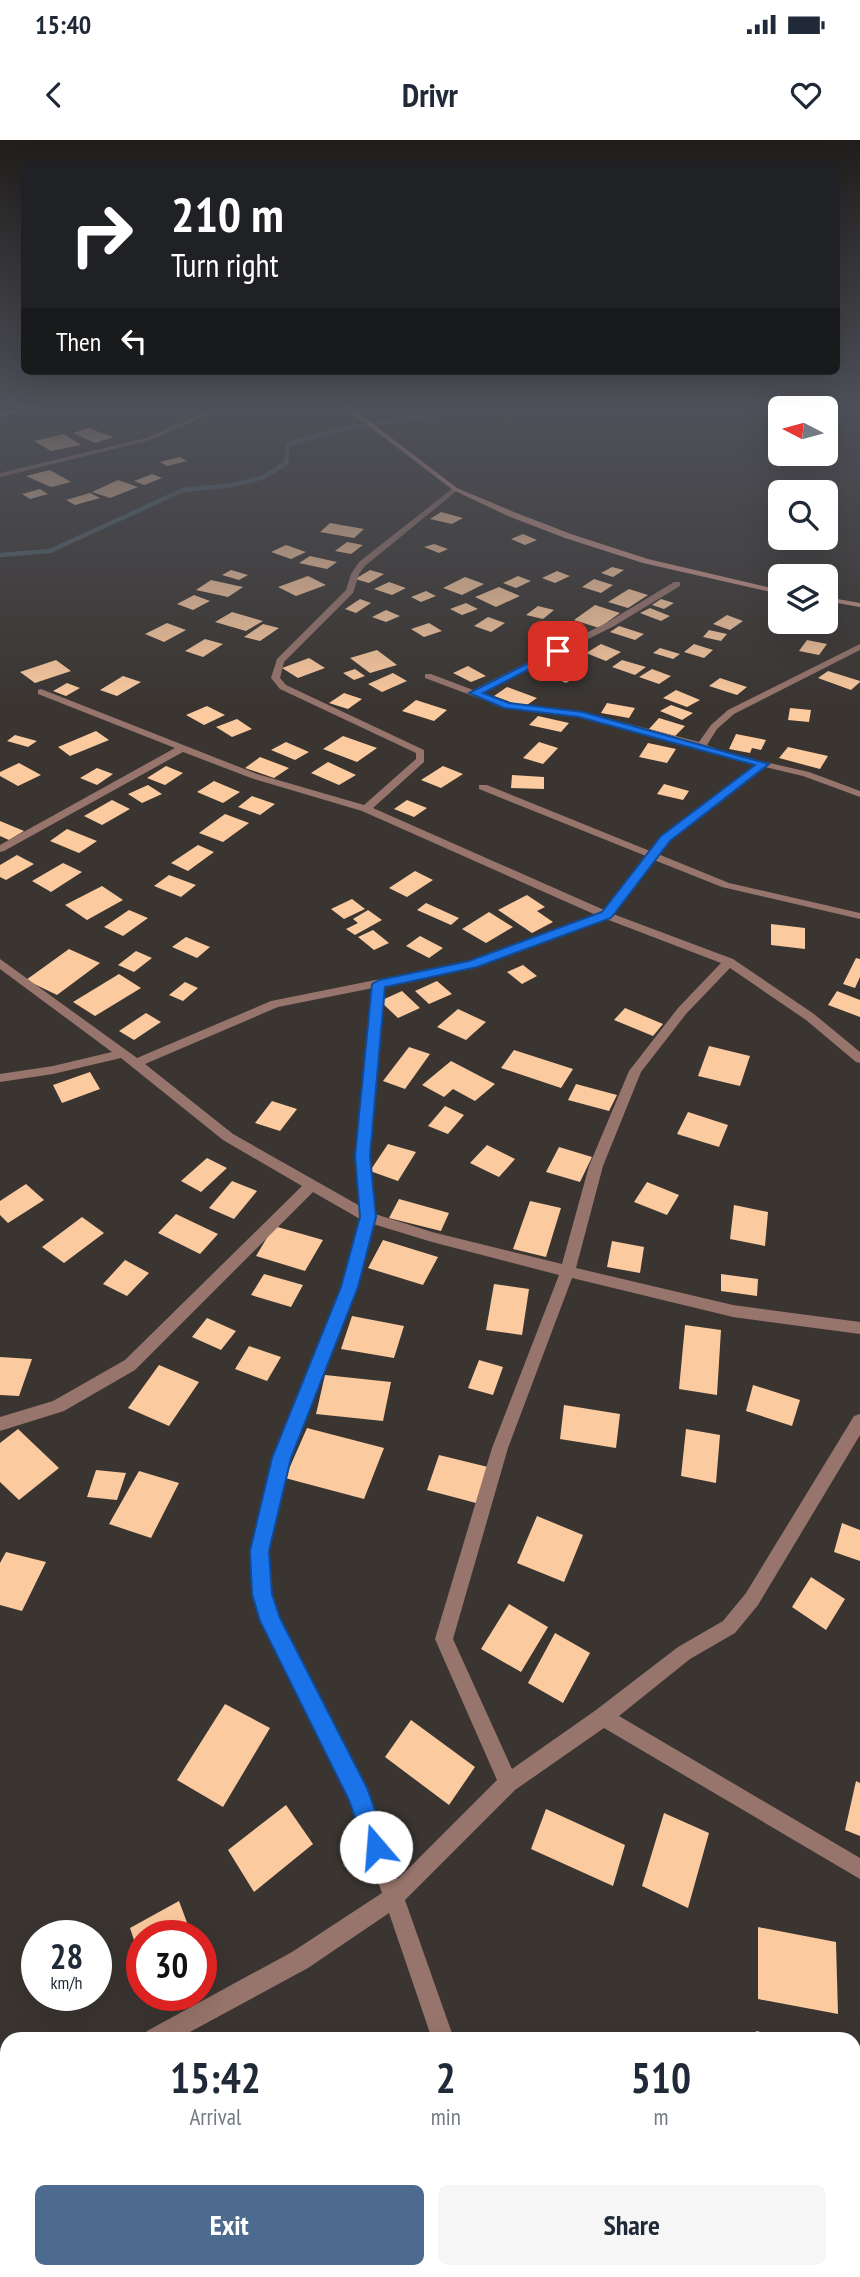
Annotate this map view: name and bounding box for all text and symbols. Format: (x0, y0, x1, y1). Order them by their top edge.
text: 15:40 (35, 8, 91, 41)
text: Drivr (402, 74, 458, 116)
icon: back (35, 76, 73, 114)
icon: heart (787, 76, 825, 114)
text: 210 m (171, 182, 284, 246)
icon: right (56, 189, 147, 280)
text: Turn right (171, 244, 279, 286)
icon: left (115, 322, 153, 360)
text: Then (56, 325, 101, 358)
north arrow (768, 396, 838, 466)
map controls (768, 396, 838, 634)
button: search (768, 480, 838, 550)
button: layers (768, 564, 838, 634)
pin (528, 621, 588, 681)
icon: arrive (539, 632, 577, 670)
position arrow (339, 1810, 413, 1884)
speed limit sign: 30 (126, 1920, 217, 2011)
text: 28 (50, 1933, 83, 1979)
text: km/h (51, 1971, 82, 1994)
text: 15:42 (170, 2050, 261, 2105)
text: 2 (436, 2050, 456, 2105)
text: 510 (631, 2050, 691, 2105)
text: Arrival (189, 2102, 241, 2131)
text: min (431, 2102, 461, 2131)
text: m (653, 2102, 668, 2131)
button: Exit (35, 2185, 424, 2265)
button: Share (438, 2185, 826, 2265)

